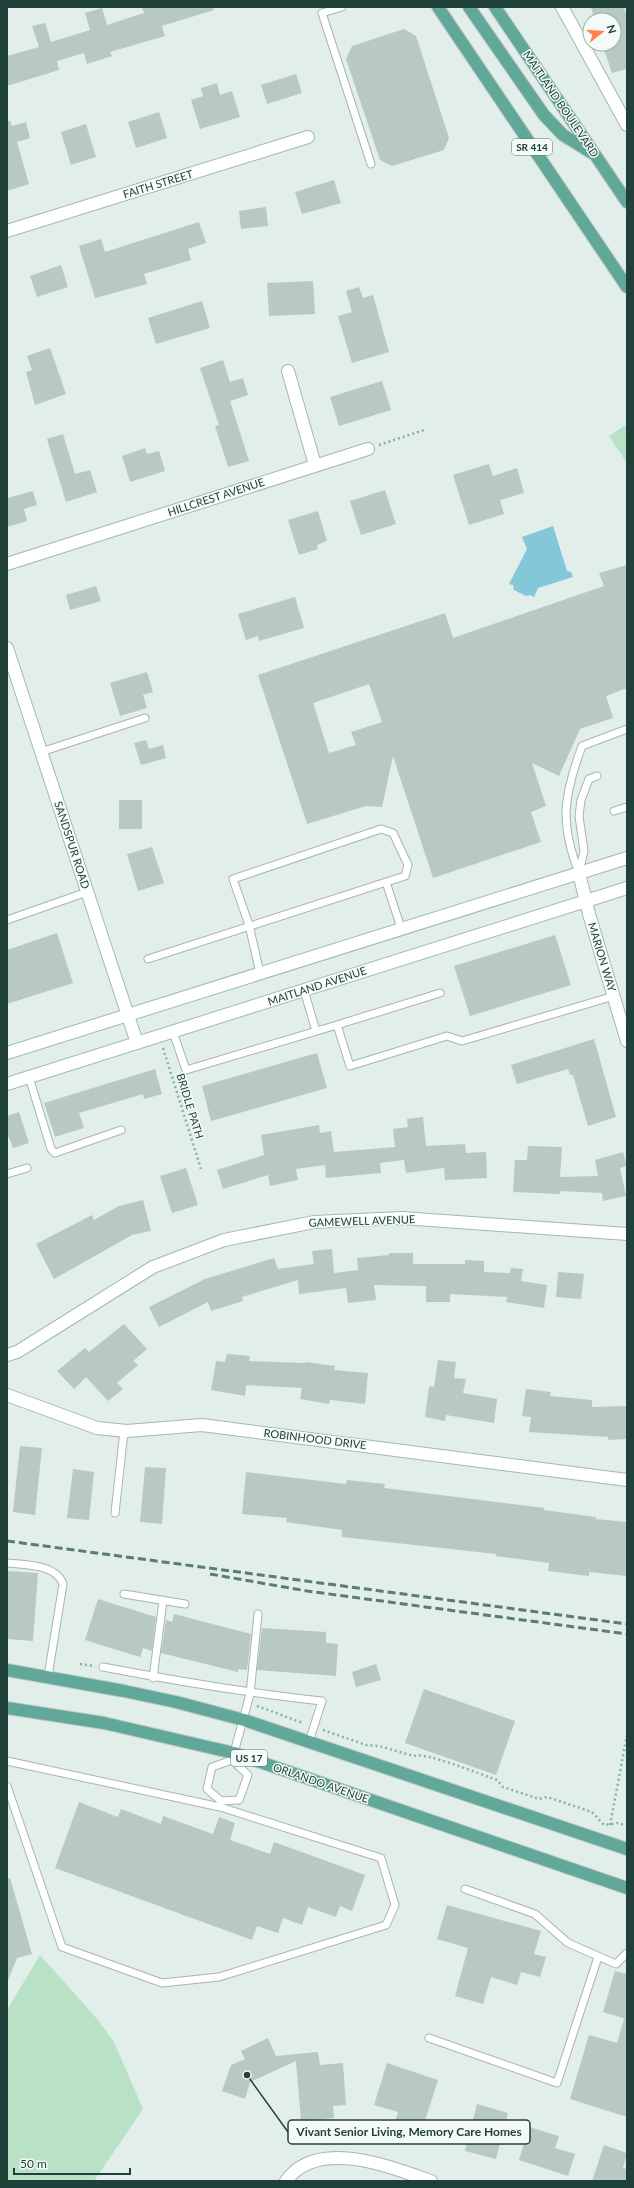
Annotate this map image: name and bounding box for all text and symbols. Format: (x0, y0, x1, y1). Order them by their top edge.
north arrow (582, 12, 622, 52)
text: N (605, 23, 619, 35)
street label: MAITLAND BOULEVARD (521, 48, 602, 159)
road number: SR 414 (512, 139, 552, 155)
street label: FAITH STREET (121, 167, 195, 200)
street label: HILLCREST AVENUE (166, 475, 266, 518)
street label: SANDSPUR ROAD (52, 799, 93, 890)
street label: MARION WAY (586, 921, 619, 993)
street label: MAITLAND AVENUE (266, 963, 368, 1008)
street label: BRIDLE PATH (174, 1071, 207, 1140)
street label: GAMEWELL AVENUE (308, 1212, 415, 1229)
street label: ROBINHOOD DRIVE (263, 1426, 367, 1451)
road number: US 17 (231, 1750, 267, 1766)
street label: ORLANDO AVENUE (272, 1760, 371, 1805)
callout: Vivant Senior Living, Memory Care Homes (288, 2120, 530, 2144)
text: Vivant Senior Living, Memory Care Homes (295, 2124, 522, 2139)
scale bar (14, 2150, 130, 2176)
text: 50 m (20, 2156, 47, 2171)

